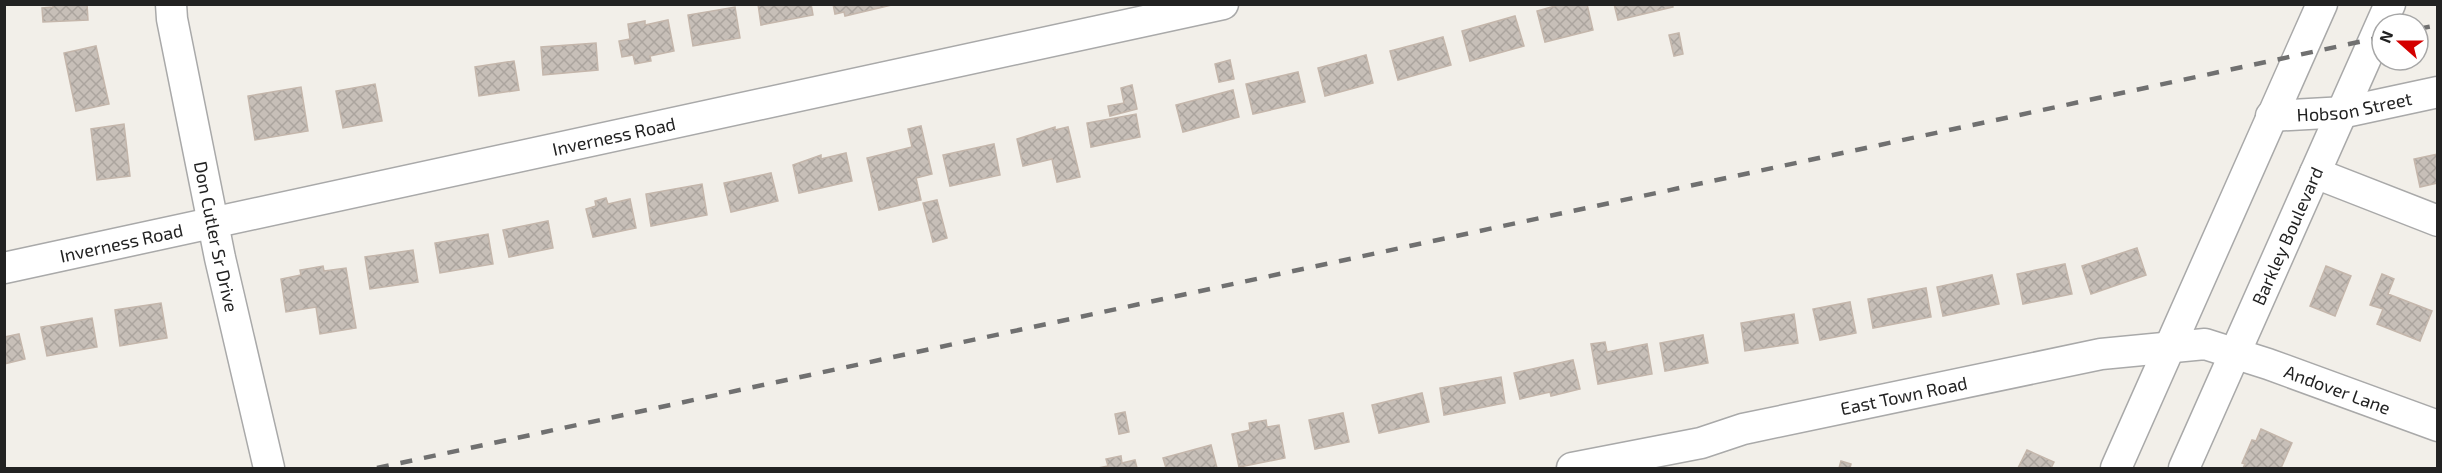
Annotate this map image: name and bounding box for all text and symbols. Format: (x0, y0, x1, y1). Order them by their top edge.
north arrow (2370, 12, 2430, 72)
text: N (2375, 28, 2396, 45)
street label: Hobson Street (2296, 87, 2414, 126)
street label: Inverness Road (550, 112, 678, 160)
street label: Don Cutler Sr Drive (190, 159, 243, 314)
street label: Barkley Boulevard (2247, 163, 2327, 308)
street label: Inverness Road (58, 219, 185, 267)
street label: Andover Lane (2281, 360, 2394, 419)
street label: East Town Road (1838, 371, 1969, 419)

